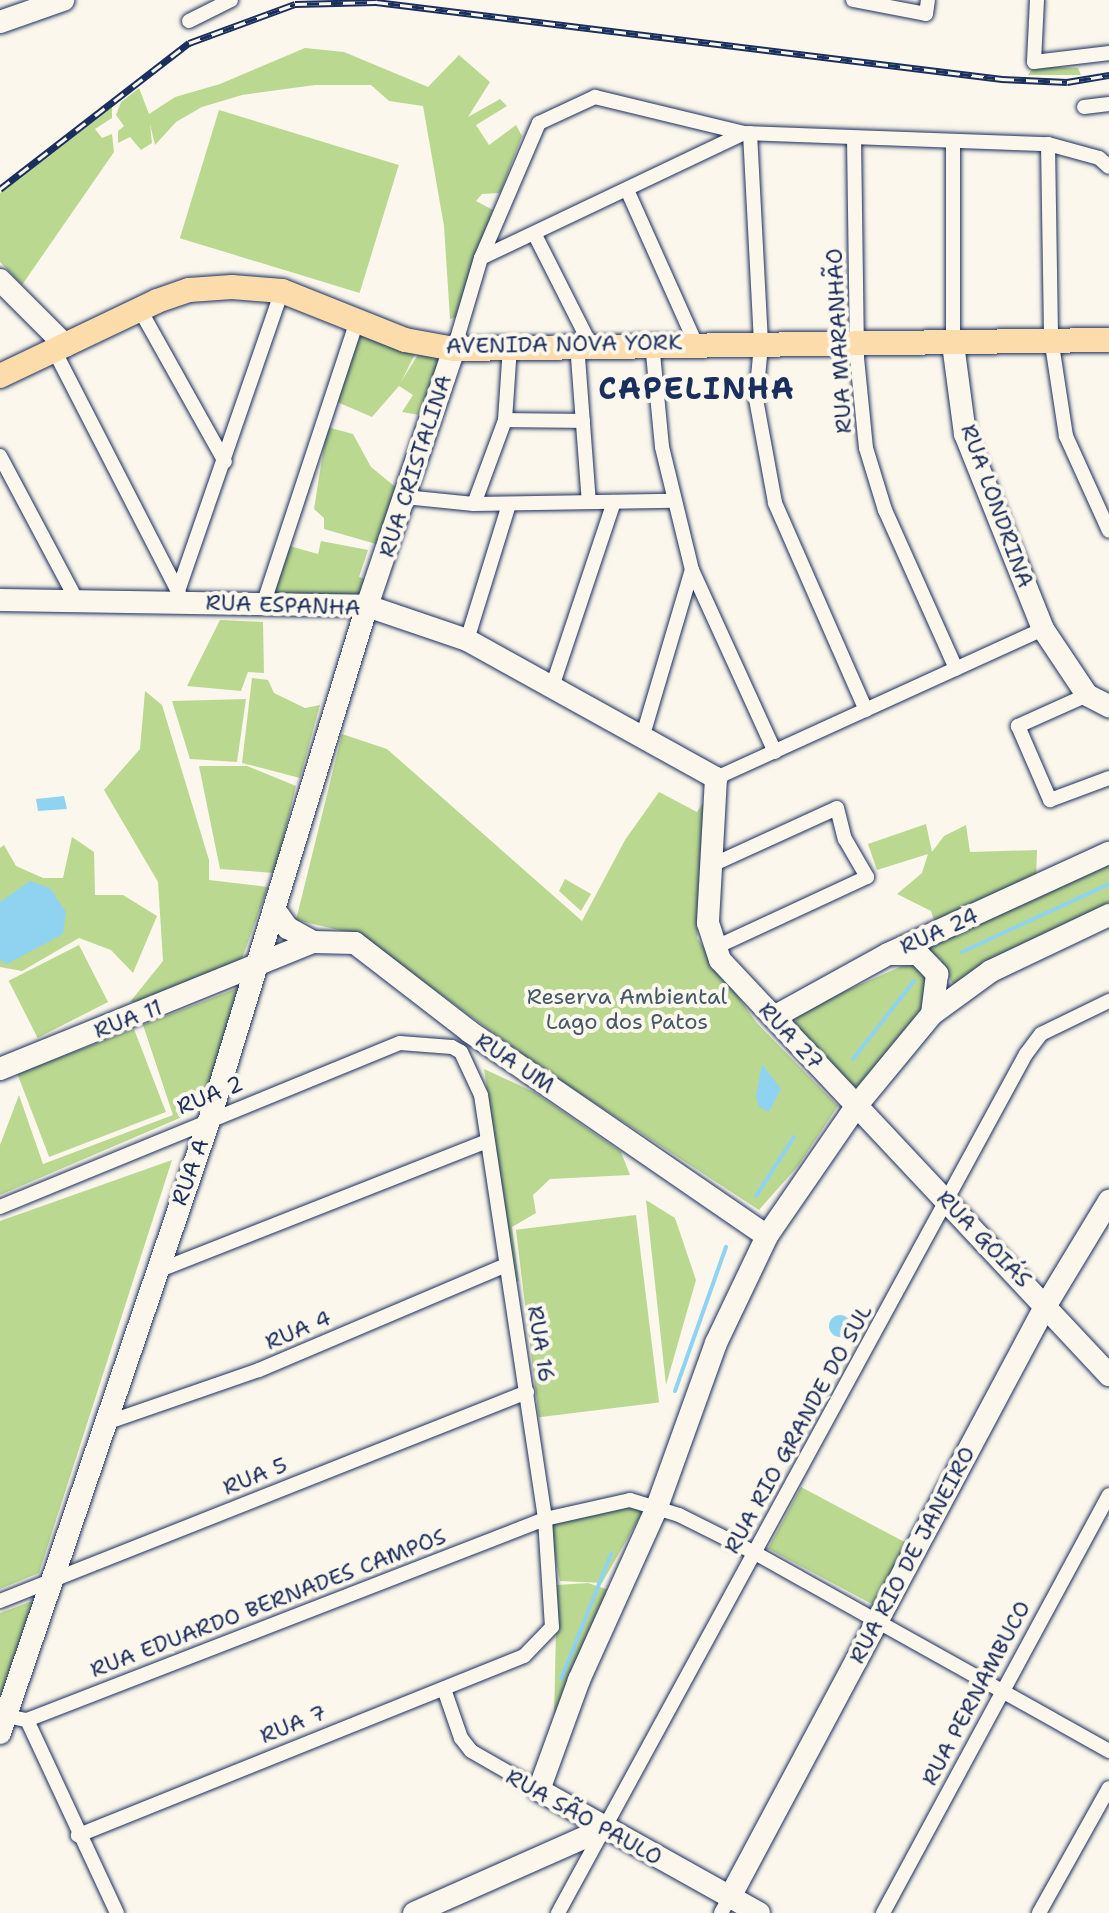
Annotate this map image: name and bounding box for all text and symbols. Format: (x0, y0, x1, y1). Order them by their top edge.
street label: RUA MARANHÃO (821, 248, 857, 434)
street label: AVENIDA NOVA YORK (445, 329, 683, 359)
district label: CAPELINHA (598, 371, 796, 407)
street label: RUA CRISTALINA (373, 372, 457, 560)
street label: RUA LONDRINA (955, 421, 1039, 591)
street label: RUA ESPANHA (205, 589, 361, 621)
street label: RUA 24 (896, 902, 982, 960)
park label: Reserva Ambiental Lago dos Patos (527, 983, 727, 1034)
street label: RUA 11 (90, 994, 166, 1044)
street label: RUA 27 (753, 997, 829, 1075)
street label: RUA UM (471, 1027, 559, 1099)
street label: RUA 2 (173, 1070, 247, 1120)
street label: RUA A (166, 1135, 214, 1209)
street label: RUA GOIÁS (931, 1185, 1037, 1293)
street label: RUA RIO GRANDE DO SUL (718, 1300, 878, 1558)
street label: RUA 4 (261, 1304, 335, 1356)
street label: RUA 16 (522, 1304, 560, 1384)
street label: RUA RIO DE JANEIRO (844, 1442, 980, 1668)
street label: RUA 5 (219, 1451, 291, 1501)
street label: RUA EDUARDO BERNADES CAMPOS (87, 1523, 449, 1683)
street label: RUA PERNAMBUCO (916, 1596, 1036, 1790)
street label: RUA 7 (256, 1699, 330, 1749)
street label: RUA SÃO PAULO (501, 1763, 667, 1871)

